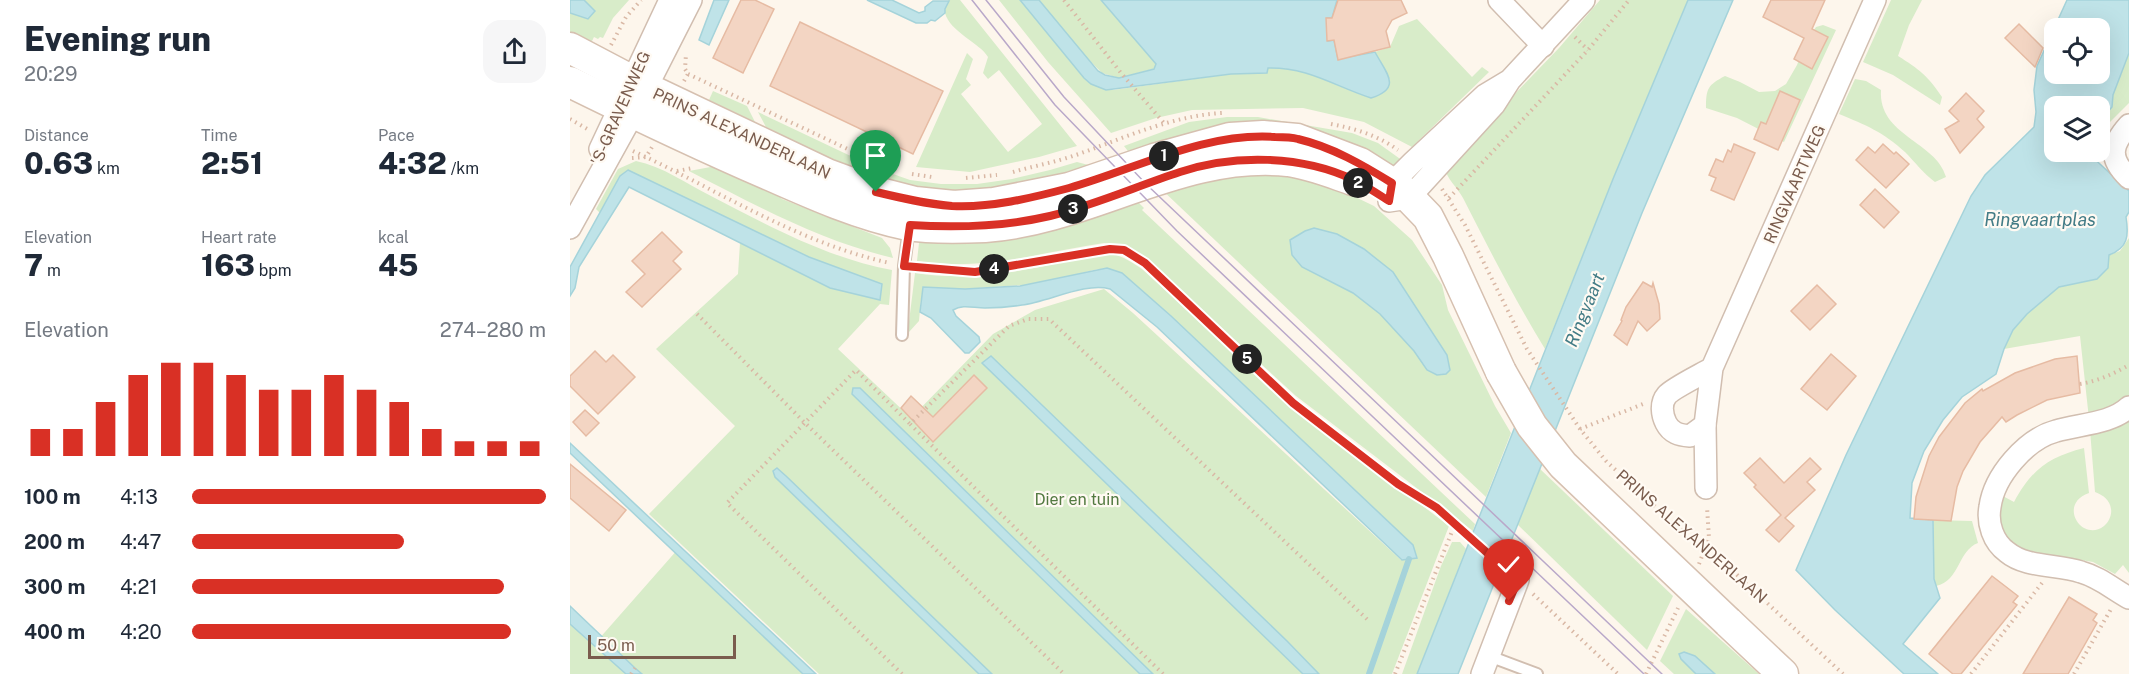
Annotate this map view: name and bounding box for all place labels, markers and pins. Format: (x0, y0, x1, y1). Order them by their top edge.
pin (850, 130, 901, 192)
pin: 1 (1149, 141, 1179, 171)
pin: 2 (1343, 168, 1373, 198)
pin: 3 (1058, 194, 1088, 224)
pin: 4 (979, 254, 1009, 284)
pin: 5 (1232, 344, 1262, 374)
pin (1483, 539, 1534, 601)

